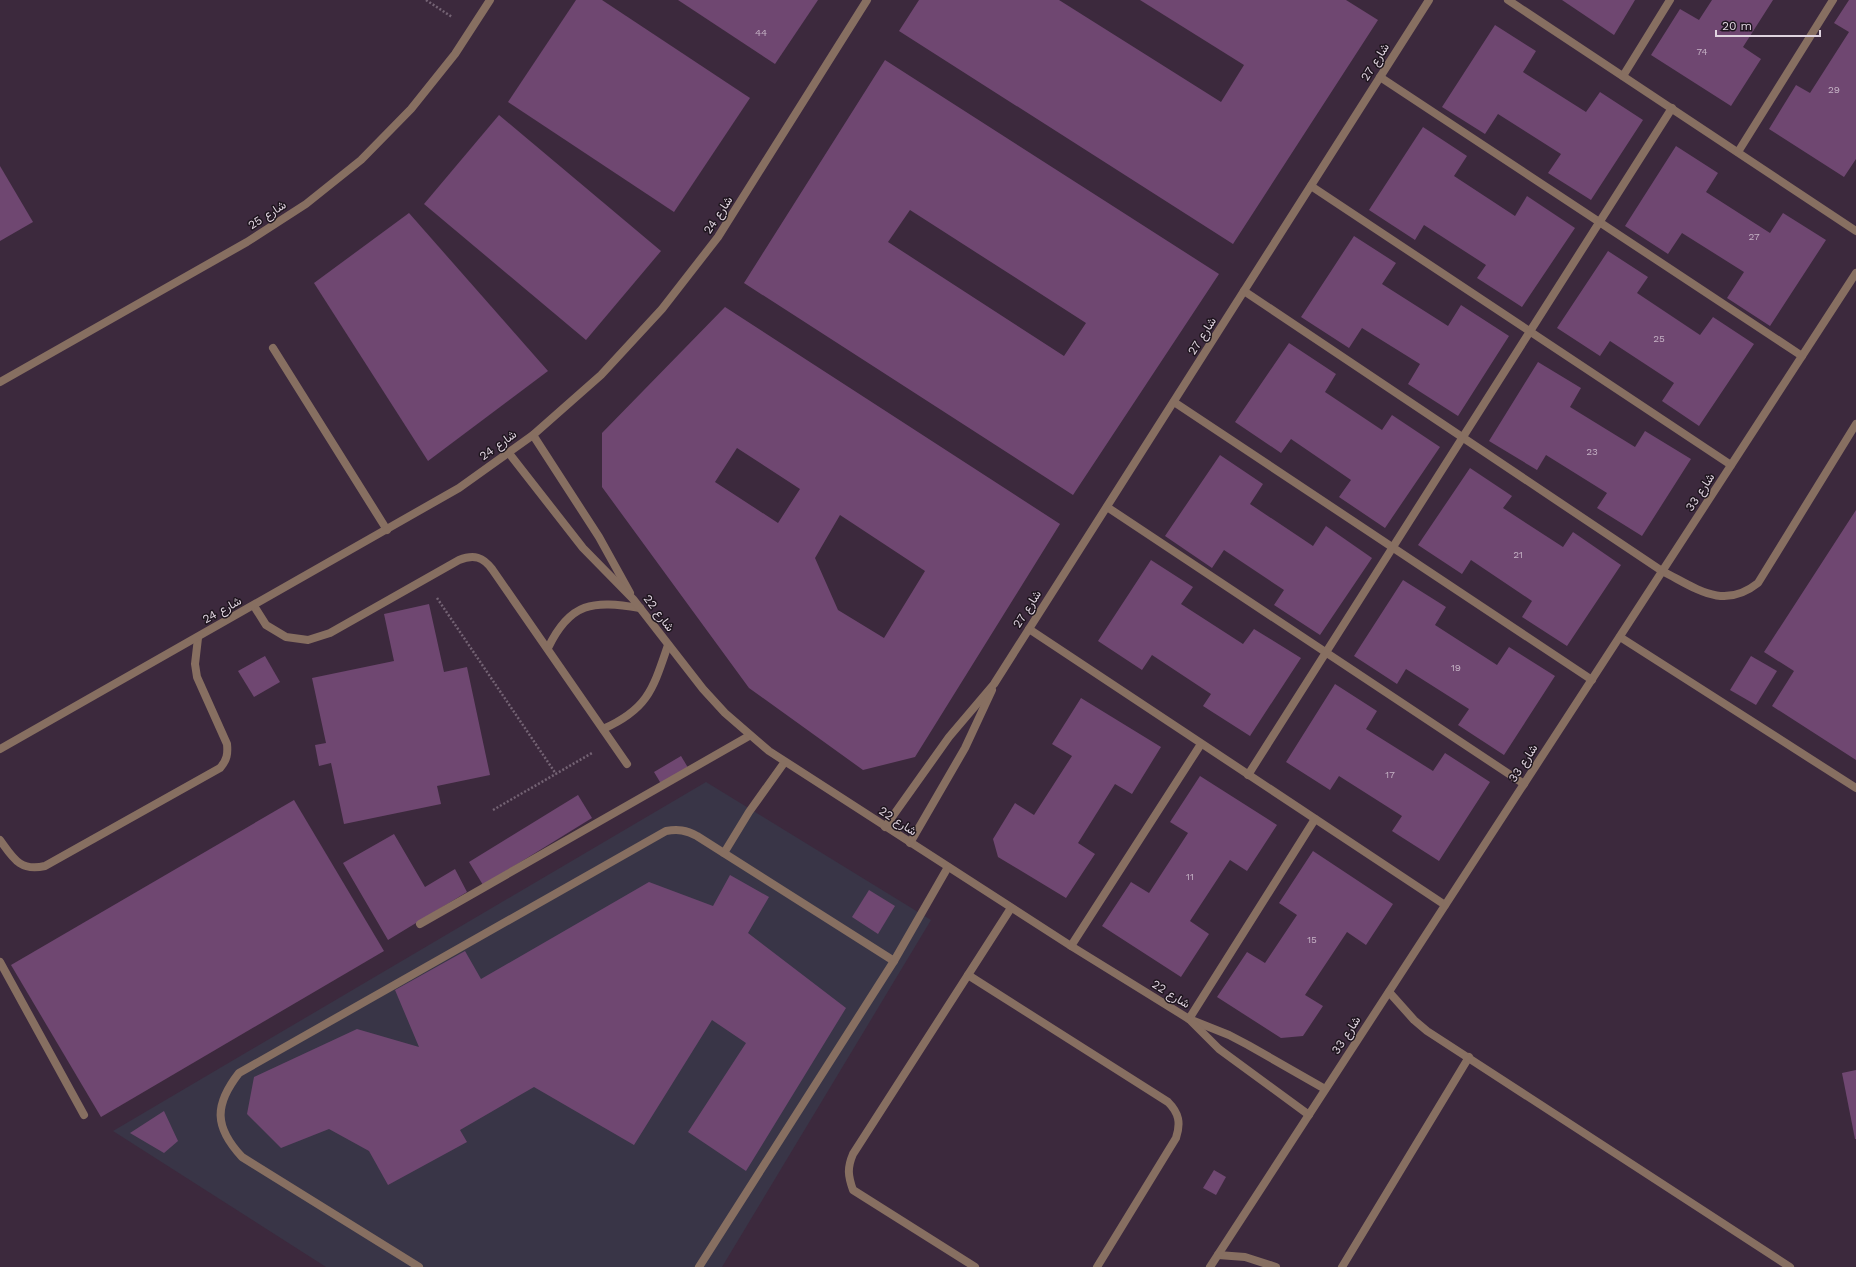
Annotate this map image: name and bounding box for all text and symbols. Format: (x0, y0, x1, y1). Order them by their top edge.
scale bar (1716, 12, 1820, 38)
text: 20 m (1722, 19, 1752, 33)
house number: 44 (755, 27, 767, 38)
street label: شارع 27 (1358, 41, 1394, 84)
house number: 74 (1696, 46, 1708, 57)
house number: 29 (1828, 84, 1840, 95)
street label: شارع 24 (701, 193, 737, 238)
street label: شارع 25 (245, 198, 290, 234)
house number: 27 (1748, 231, 1760, 242)
street label: شارع 27 (1185, 315, 1221, 358)
house number: 25 (1653, 333, 1665, 344)
street label: شارع 24 (477, 427, 520, 465)
house number: 23 (1586, 446, 1598, 457)
street label: شارع 33 (1683, 470, 1719, 515)
house number: 21 (1513, 549, 1523, 560)
street label: شارع 27 (1010, 588, 1046, 631)
street label: شارع 22 (639, 592, 677, 635)
street label: شارع 24 (200, 594, 245, 628)
house number: 19 (1451, 662, 1461, 673)
street label: شارع 33 (1506, 741, 1542, 786)
house number: 17 (1385, 769, 1395, 780)
street label: شارع 22 (875, 804, 920, 840)
house number: 11 (1186, 871, 1194, 882)
house number: 15 (1307, 934, 1317, 945)
street label: شارع 22 (1148, 977, 1193, 1013)
street label: شارع 33 (1329, 1013, 1365, 1058)

